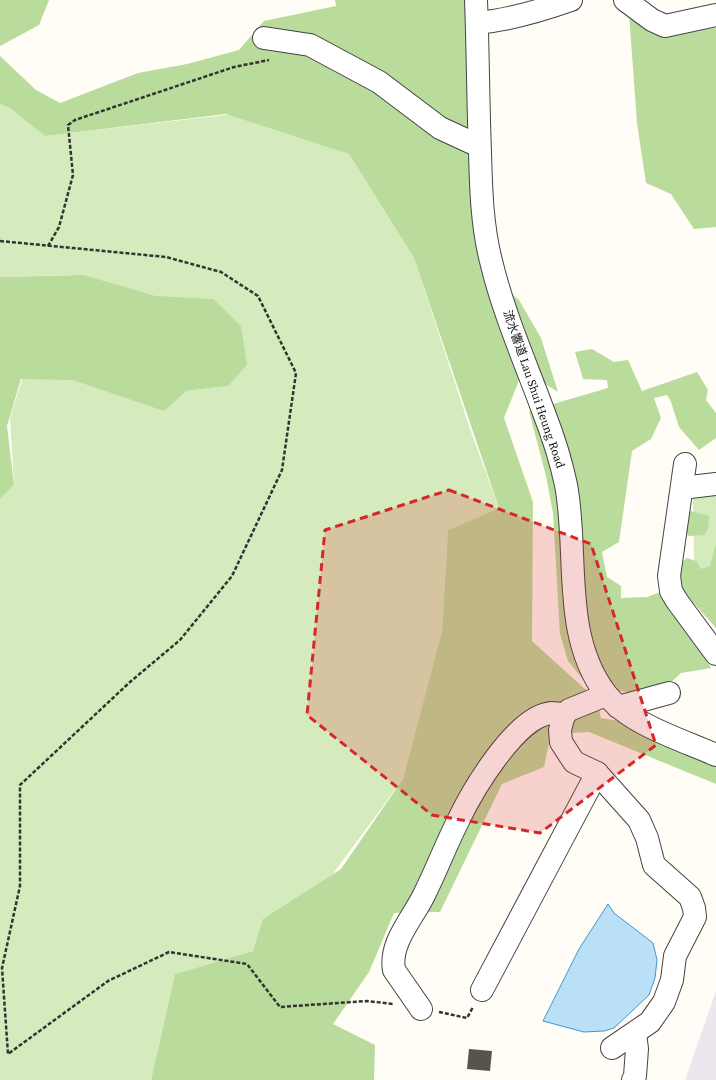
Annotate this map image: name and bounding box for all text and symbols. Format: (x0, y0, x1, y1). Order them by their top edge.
street label: 流水響道 Lau Shui Heung Road (499, 308, 569, 470)

